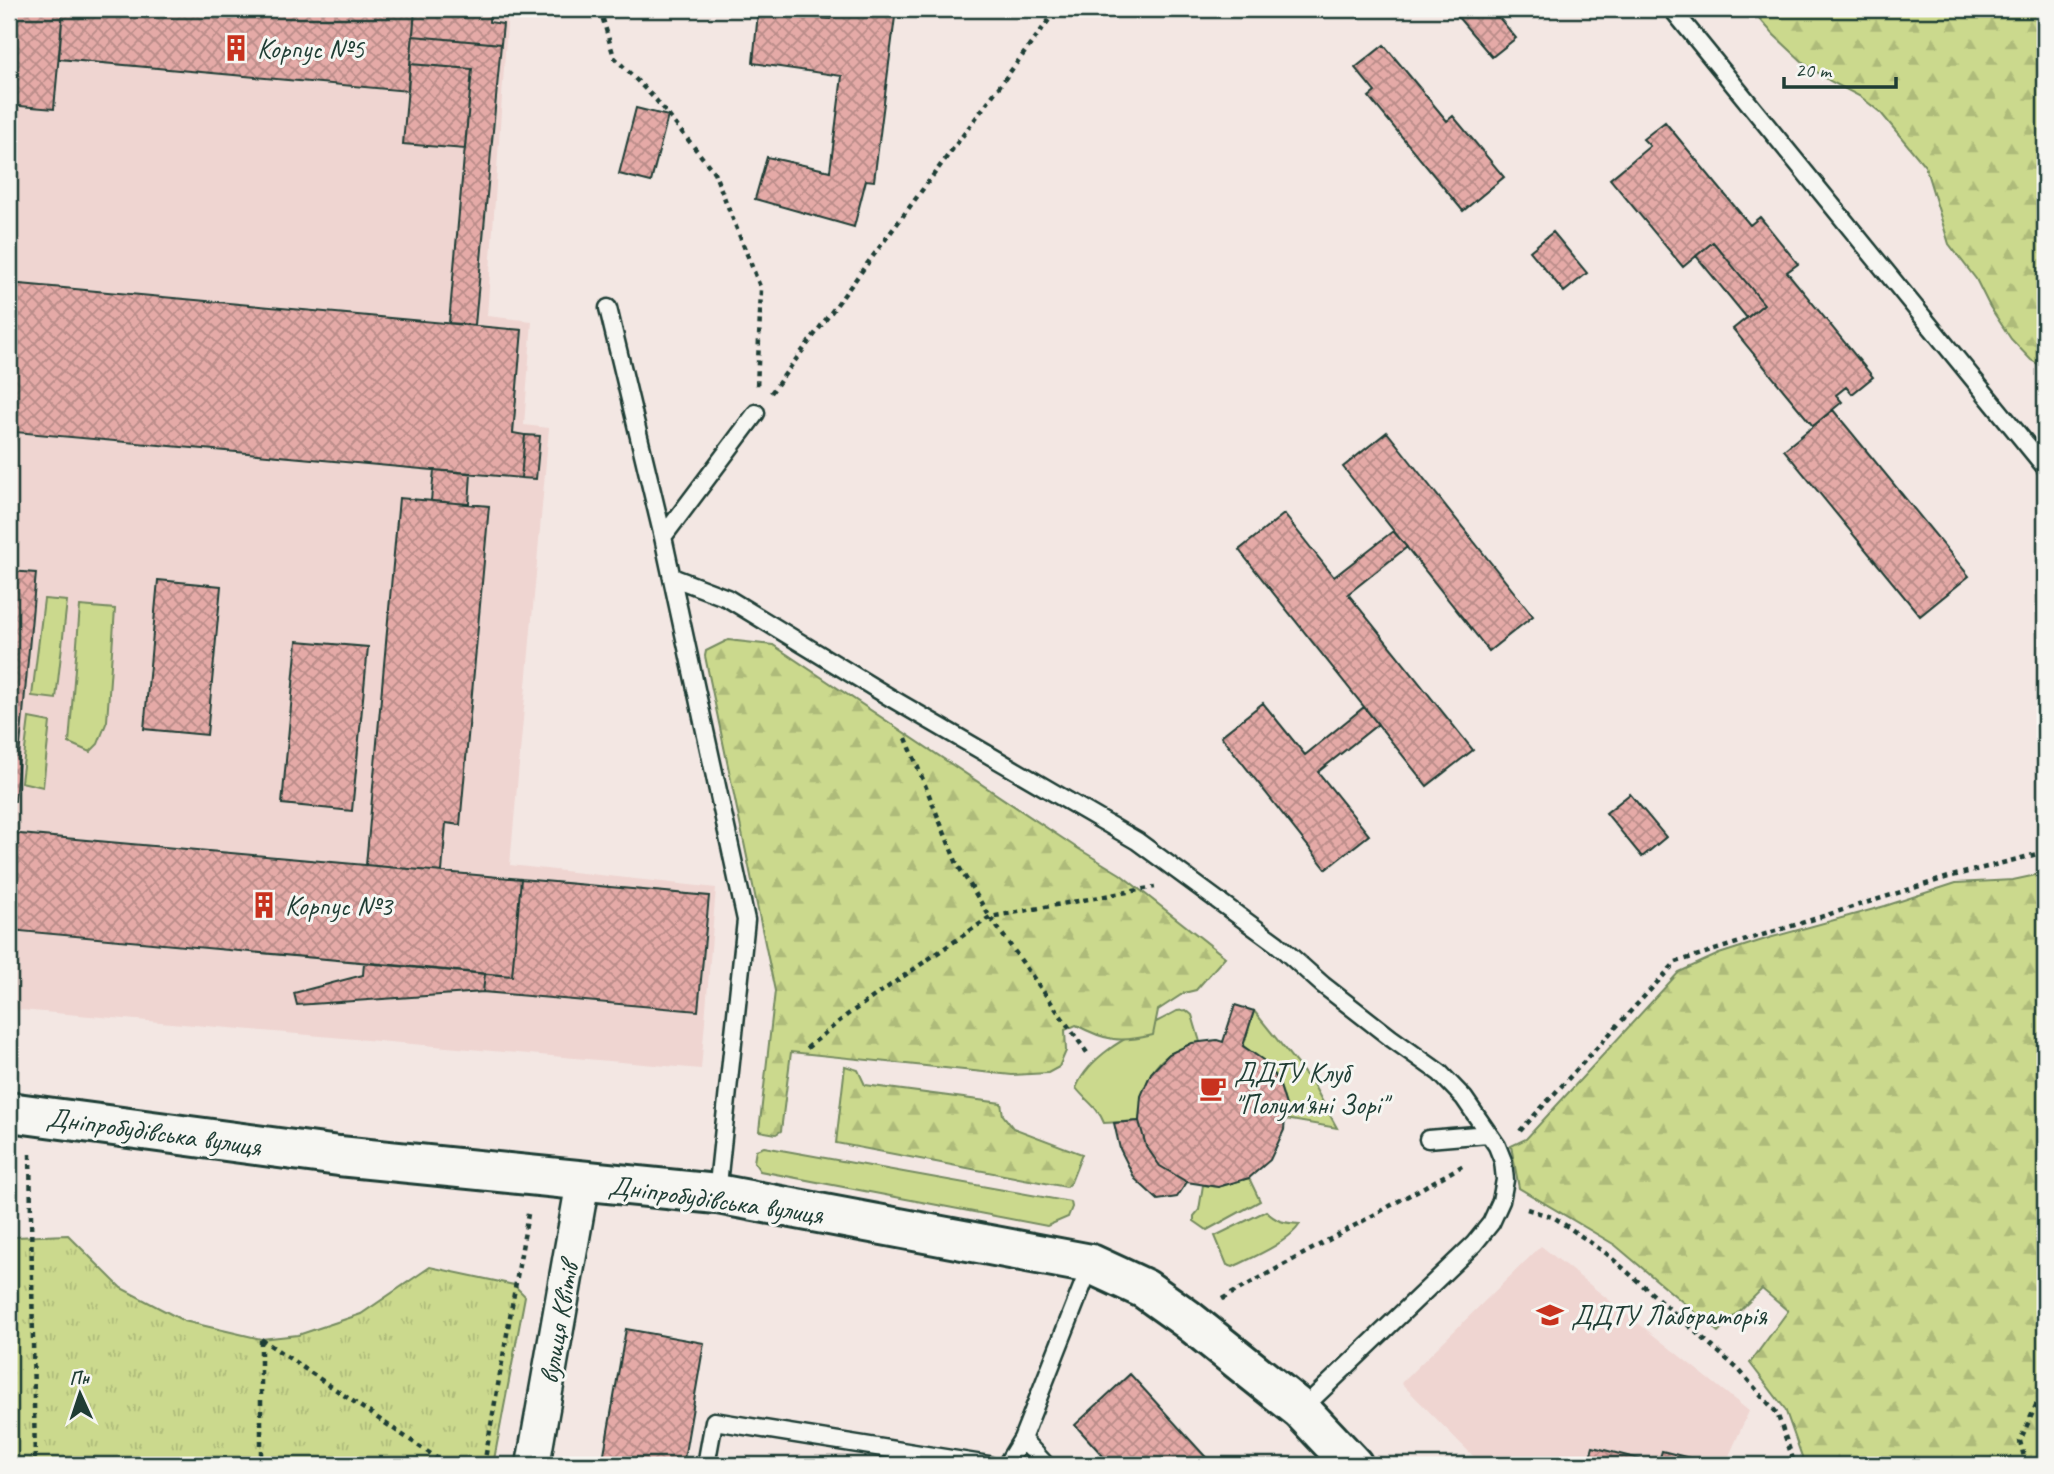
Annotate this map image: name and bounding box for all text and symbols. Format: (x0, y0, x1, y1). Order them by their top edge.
place label: Корпус №5 (257, 31, 365, 66)
building icon: Корпус №5 (221, 33, 251, 63)
scale bar (1784, 46, 1896, 90)
text: 20 m (1795, 57, 1833, 83)
place label: Корпус №3 (285, 888, 394, 923)
building icon: Корпус №3 (249, 890, 279, 920)
place label: ДДТУ Клуб "Полум'яні Зорі" (1234, 1055, 1393, 1122)
cafe icon: ДДТУ Клуб "Полум'яні Зорі" (1198, 1073, 1228, 1103)
street label: Дніпробудівська вулиця (45, 1099, 264, 1164)
street label: Дніпробудівська вулиця (607, 1167, 826, 1232)
street label: вулиця Квітів (531, 1253, 587, 1386)
place label: ДДТУ Лабораторія (1571, 1298, 1768, 1333)
school or university icon: ДДТУ Лабораторія (1535, 1300, 1565, 1330)
north arrow (46, 1358, 116, 1428)
text: Пн (69, 1365, 91, 1391)

